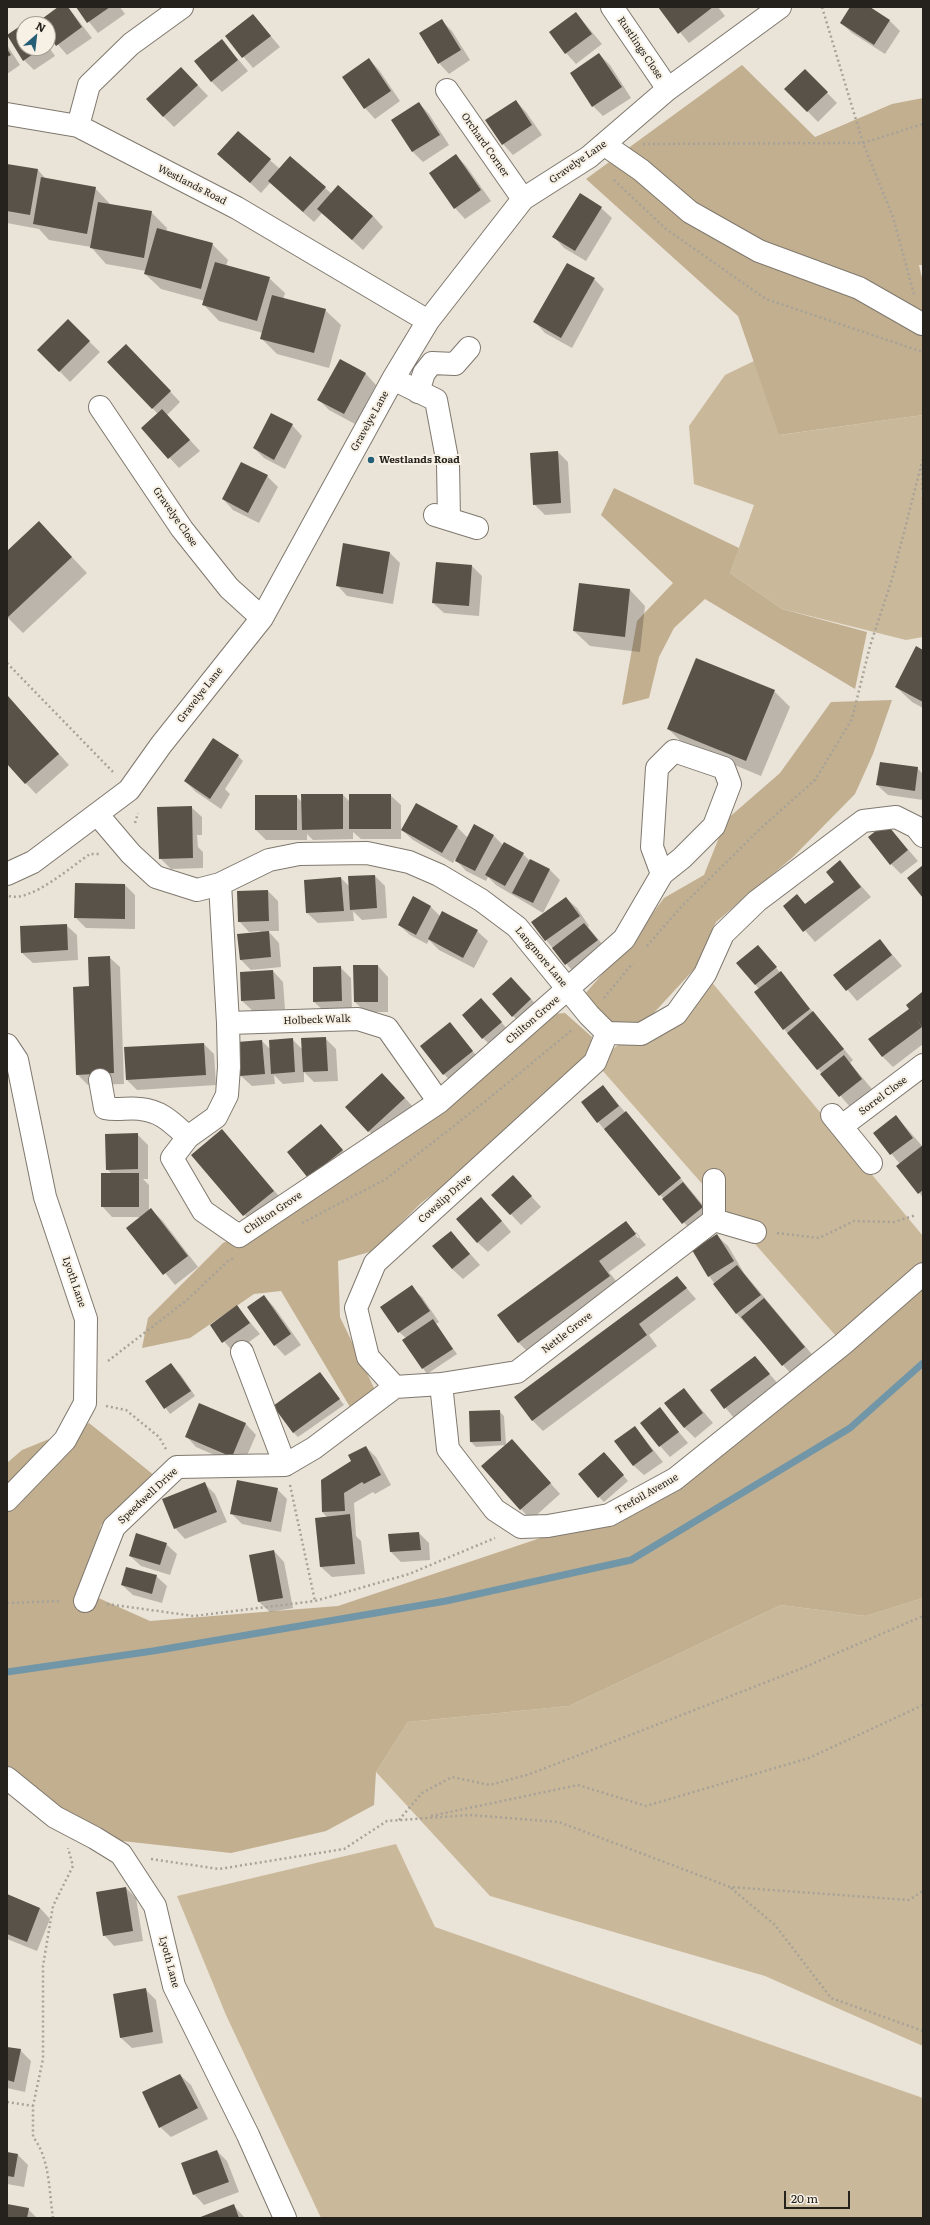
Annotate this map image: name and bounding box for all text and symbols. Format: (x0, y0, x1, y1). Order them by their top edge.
street label: Rustlings Close (615, 15, 665, 81)
north arrow (16, 16, 56, 56)
text: N (33, 17, 49, 36)
street label: Orchard Corner (458, 111, 512, 179)
street label: Gravelye Lane (547, 138, 609, 186)
street label: Westlands Road (156, 162, 228, 208)
street label: Gravelye Lane (348, 389, 392, 453)
place label: Westlands Road (379, 454, 460, 466)
marker: Westlands Road (366, 455, 376, 465)
street label: Gravelye Close (150, 485, 200, 549)
street label: Gravelye Lane (175, 665, 225, 725)
street label: Langmore Lane (512, 925, 570, 989)
street label: Chilton Grove (504, 993, 562, 1047)
street label: Holbeck Walk (283, 1013, 351, 1027)
street label: Sorrel Close (857, 1074, 909, 1118)
street label: Cowslip Drive (416, 1172, 474, 1226)
street label: Chilton Grove (242, 1189, 304, 1237)
street label: Lyoth Lane (60, 1255, 88, 1309)
street label: Nettle Grove (540, 1310, 594, 1356)
street label: Speedwell Drive (116, 1465, 180, 1527)
street label: Trefoil Avenue (614, 1471, 680, 1517)
street label: Lyoth Lane (156, 1935, 182, 1989)
scale bar (786, 2183, 852, 2209)
text: 20 m (791, 2189, 818, 2207)

